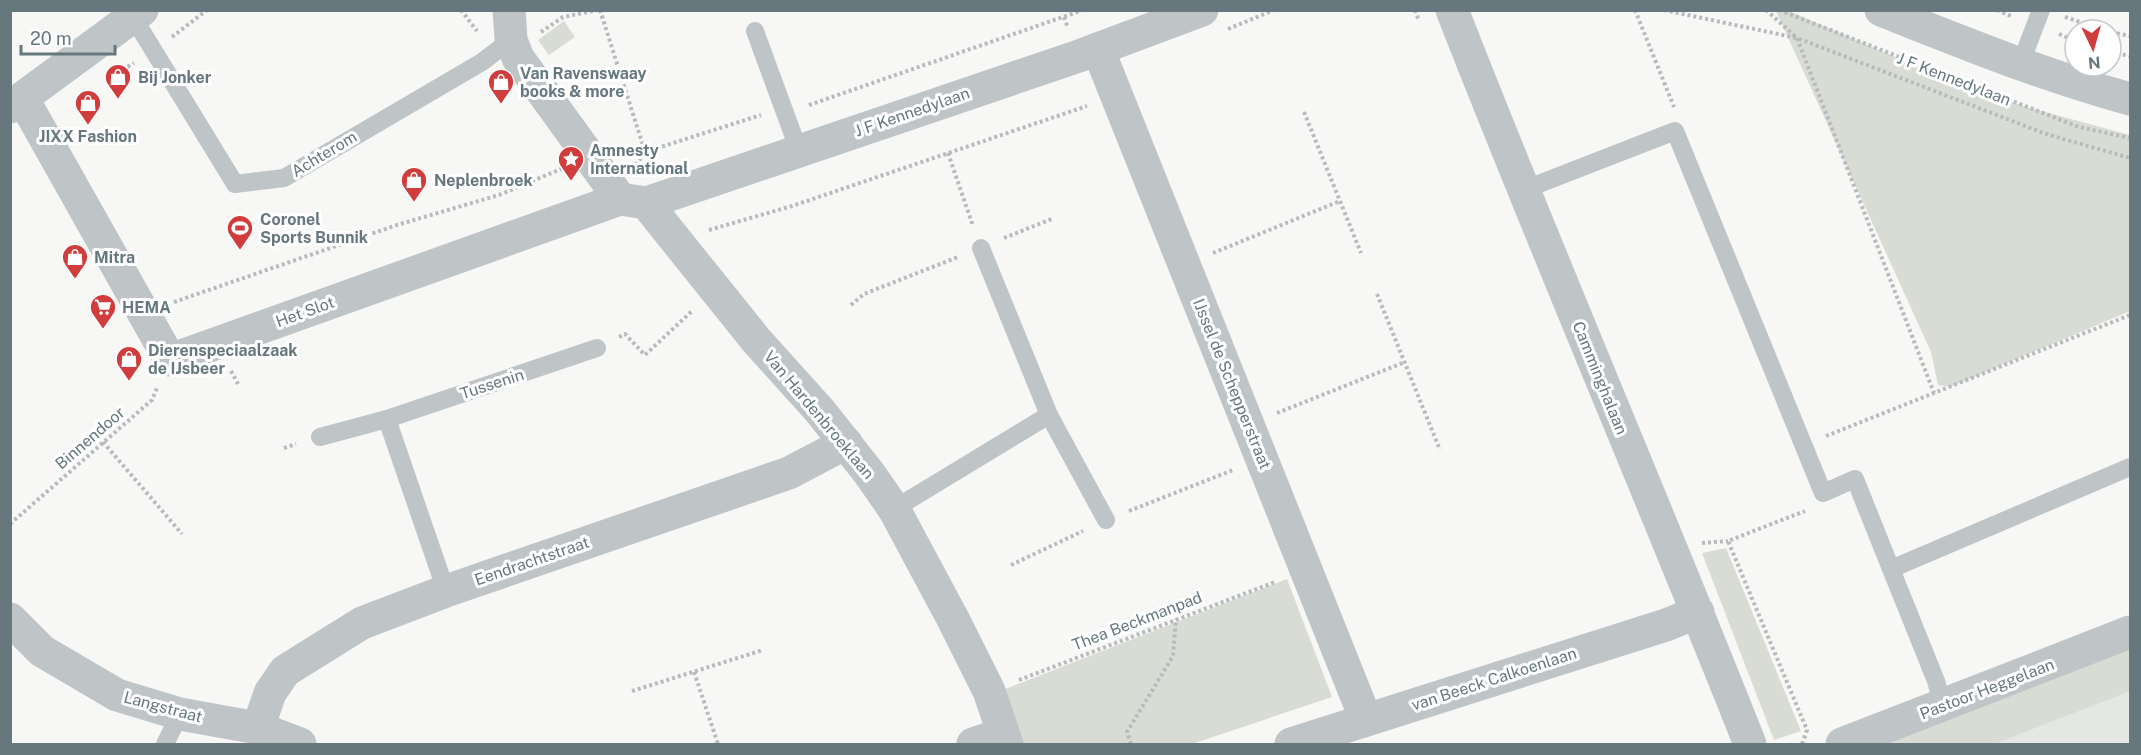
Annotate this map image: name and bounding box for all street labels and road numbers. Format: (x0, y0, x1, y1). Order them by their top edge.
street label: J F Kennedylaan (1894, 49, 2014, 109)
street label: J F Kennedylaan (852, 83, 972, 141)
street label: Achterom (288, 127, 360, 181)
street label: Het Slot (273, 293, 337, 331)
street label: IJssel de Schepperstraat (1189, 296, 1275, 472)
street label: Camminghalaan (1569, 319, 1631, 437)
street label: Van Hardenbroeklaan (760, 347, 878, 483)
street label: Tussenin (458, 365, 526, 403)
street label: Binnendoor (52, 403, 128, 473)
street label: Eendrachtstraat (472, 532, 592, 590)
street label: Thea Beckmanpad (1069, 587, 1205, 655)
street label: van Beeck Calkoenlaan (1409, 643, 1579, 715)
street label: Pastoor Heggelaan (1917, 655, 2057, 723)
street label: Langstraat (122, 687, 204, 727)

